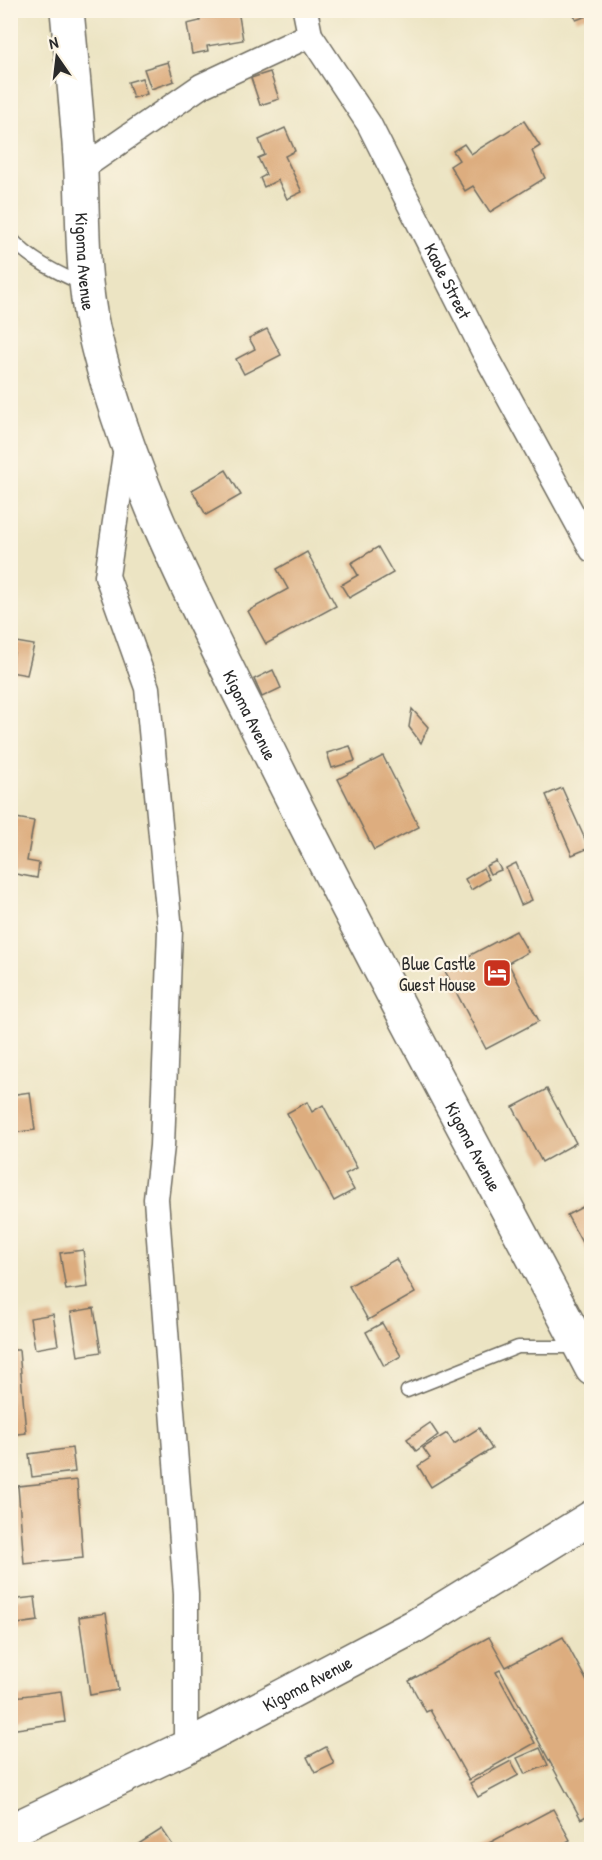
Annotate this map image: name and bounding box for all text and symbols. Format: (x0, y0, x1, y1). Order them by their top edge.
north arrow (27, 27, 87, 87)
text: N (47, 31, 61, 54)
street label: Kigoma Avenue (70, 212, 102, 312)
street label: Kaole Street (419, 239, 478, 324)
street label: Kigoma Avenue (217, 666, 283, 764)
place label: Blue Castle Guest House (399, 951, 476, 997)
hotel icon: Blue Castle Guest House (481, 957, 513, 989)
street label: Kigoma Avenue (440, 1097, 508, 1195)
street label: Kigoma Avenue (258, 1649, 356, 1717)

